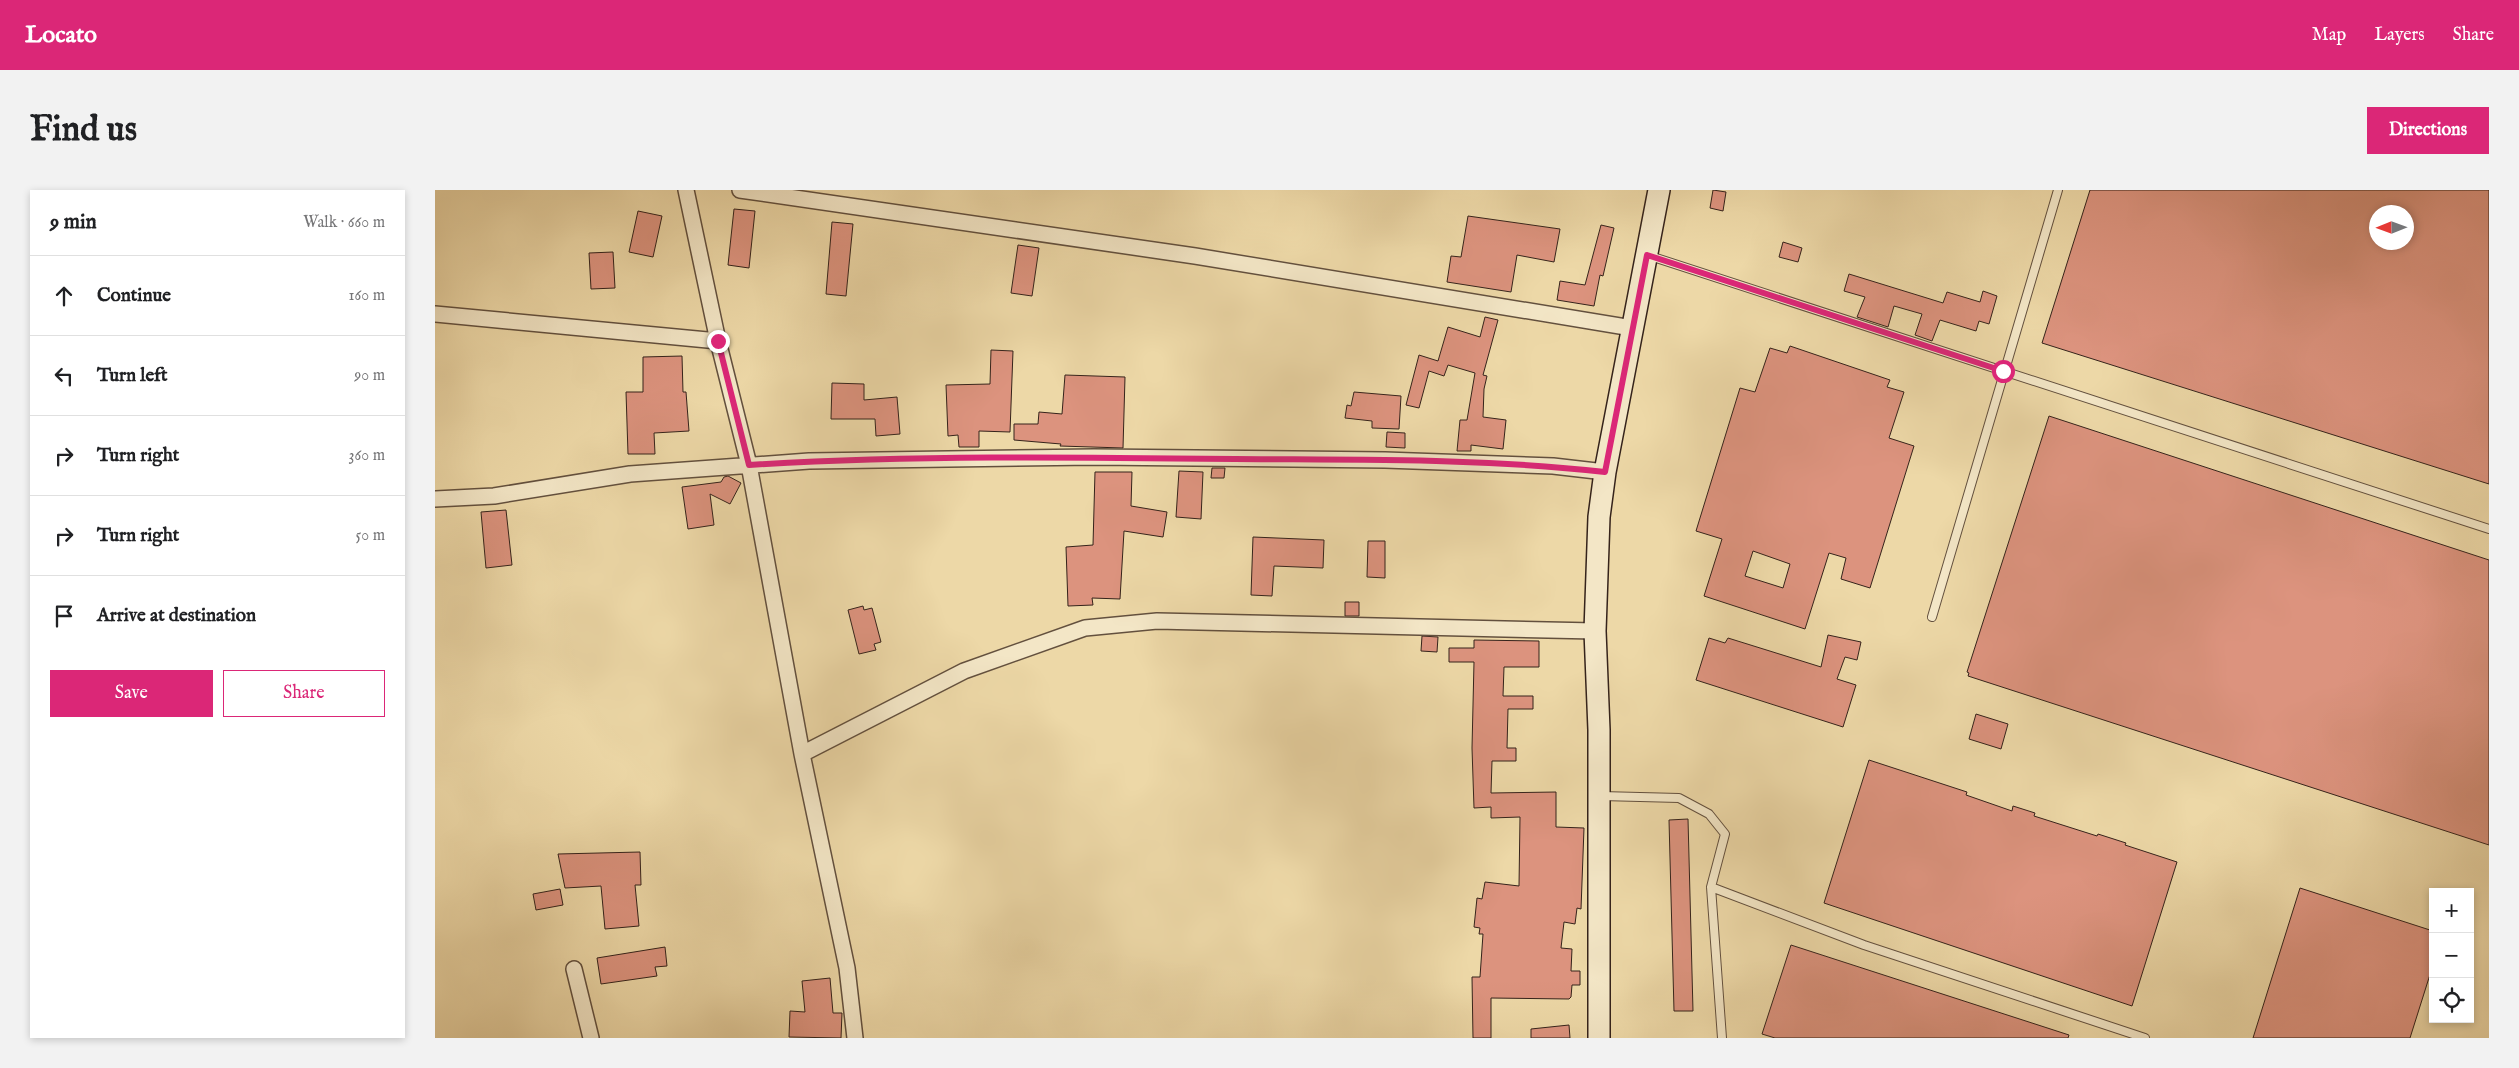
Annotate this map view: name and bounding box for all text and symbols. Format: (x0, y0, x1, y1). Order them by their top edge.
text: Locato (25, 20, 97, 51)
text: Map (2312, 24, 2346, 47)
text: Layers (2374, 24, 2425, 47)
text: Share (2453, 24, 2494, 47)
button: Directions (2367, 107, 2489, 154)
text: Find us (30, 108, 137, 153)
north arrow (2369, 205, 2414, 250)
text: 9 min (50, 209, 97, 236)
text: Walk · 660 m (303, 213, 385, 233)
icon: ahead (50, 282, 78, 310)
text: Continue (97, 284, 171, 308)
text: 160 m (349, 286, 385, 306)
route end (707, 330, 730, 353)
route start (1992, 360, 2015, 383)
icon: left (50, 362, 78, 390)
text: Turn left (97, 364, 168, 388)
text: 90 m (354, 366, 385, 386)
icon: right (50, 442, 78, 470)
text: Turn right (97, 444, 179, 468)
text: 360 m (349, 446, 385, 466)
icon: right (50, 522, 78, 550)
text: Turn right (97, 524, 179, 548)
text: 50 m (356, 526, 385, 546)
icon: arrive (50, 602, 78, 630)
text: Arrive at destination (97, 604, 256, 628)
button: Save (50, 670, 213, 717)
button: Share (223, 670, 385, 717)
map controls (2429, 888, 2474, 1023)
button: + (2429, 888, 2474, 933)
button: − (2429, 933, 2474, 978)
button: locate (2429, 978, 2474, 1023)

